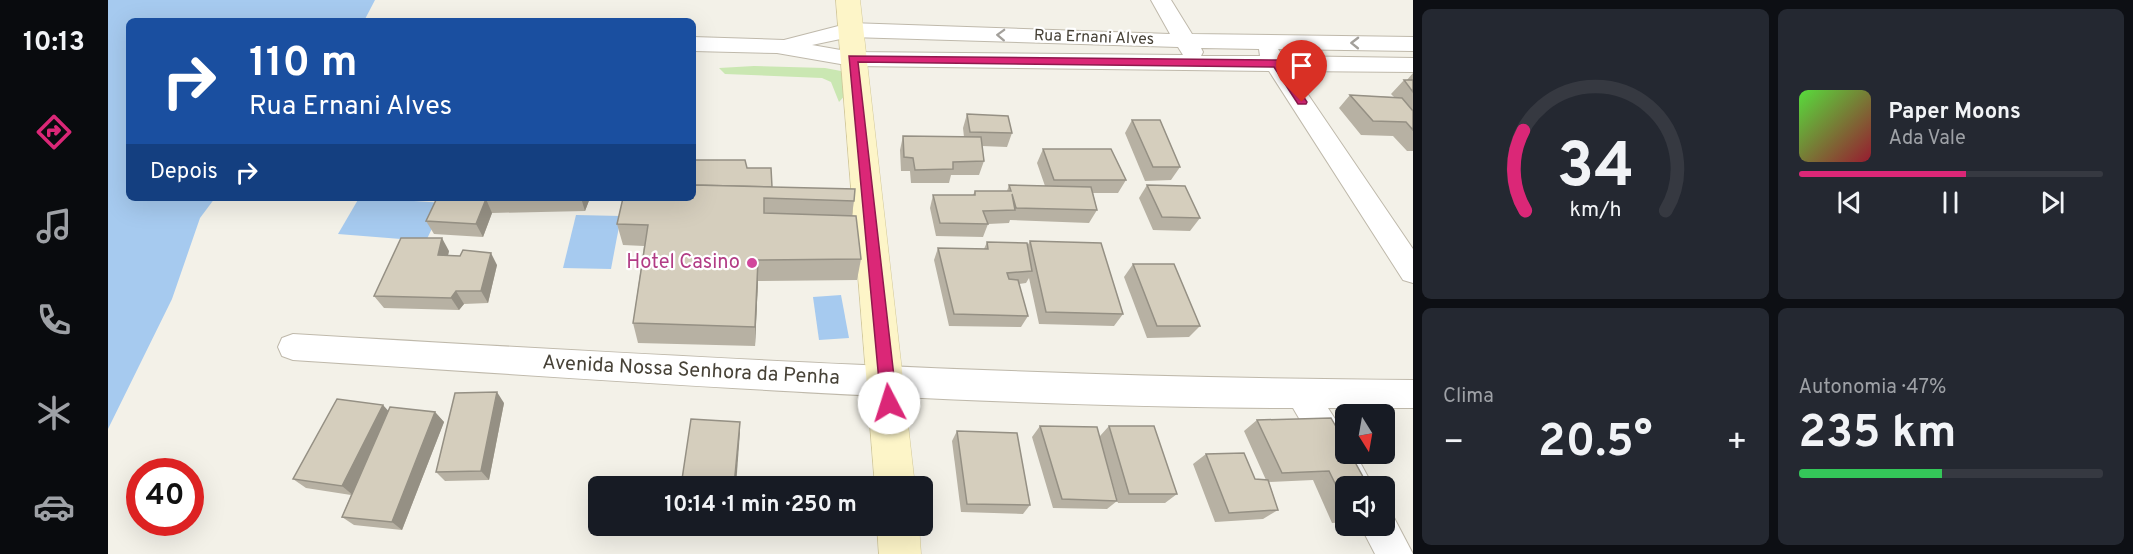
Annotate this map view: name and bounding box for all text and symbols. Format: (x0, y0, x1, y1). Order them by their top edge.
text: 10:13 (23, 26, 85, 60)
street label: Rua Ernani Alves (1034, 26, 1154, 50)
one-way arrow (996, 28, 1005, 41)
one-way arrow (1350, 37, 1359, 49)
text: 110 m (249, 38, 358, 91)
pin (1276, 40, 1327, 102)
icon: right (150, 42, 228, 120)
icon: arrive (1285, 49, 1318, 82)
text: Rua Ernani Alves (249, 90, 452, 124)
text: Paper Moons (1889, 99, 2021, 126)
icon: directions (33, 111, 75, 153)
text: Ada Vale (1889, 126, 1966, 152)
text: 34 (1556, 130, 1634, 209)
icon: right (230, 156, 263, 189)
text: Depois (150, 159, 218, 186)
icon: previous (1833, 186, 1866, 219)
icon: pause (1934, 186, 1967, 219)
icon: next (2036, 186, 2069, 219)
text: km/h (1569, 198, 1621, 225)
icon: music (33, 205, 75, 247)
place label: Hotel Casino (626, 250, 740, 276)
marker: Hotel Casino (745, 256, 759, 270)
icon: phone (33, 299, 75, 341)
street label: Avenida Nossa Senhora da Penha (542, 350, 840, 392)
position arrow (857, 371, 921, 435)
text: Autonomia · 47% (1799, 375, 1946, 401)
text: Clima (1443, 384, 1494, 410)
icon: climate (33, 392, 75, 434)
north arrow (1335, 404, 1395, 464)
map controls (1335, 404, 1395, 536)
text: 235 km (1799, 406, 1956, 463)
text: 20.5° (1538, 415, 1652, 472)
text: − (1443, 423, 1464, 465)
text: + (1726, 423, 1747, 465)
speed limit sign: 40 (126, 458, 204, 536)
button: sound (1335, 476, 1395, 536)
icon: car (33, 486, 75, 528)
text: 10:14 · 1 min · 250 m (664, 492, 857, 519)

